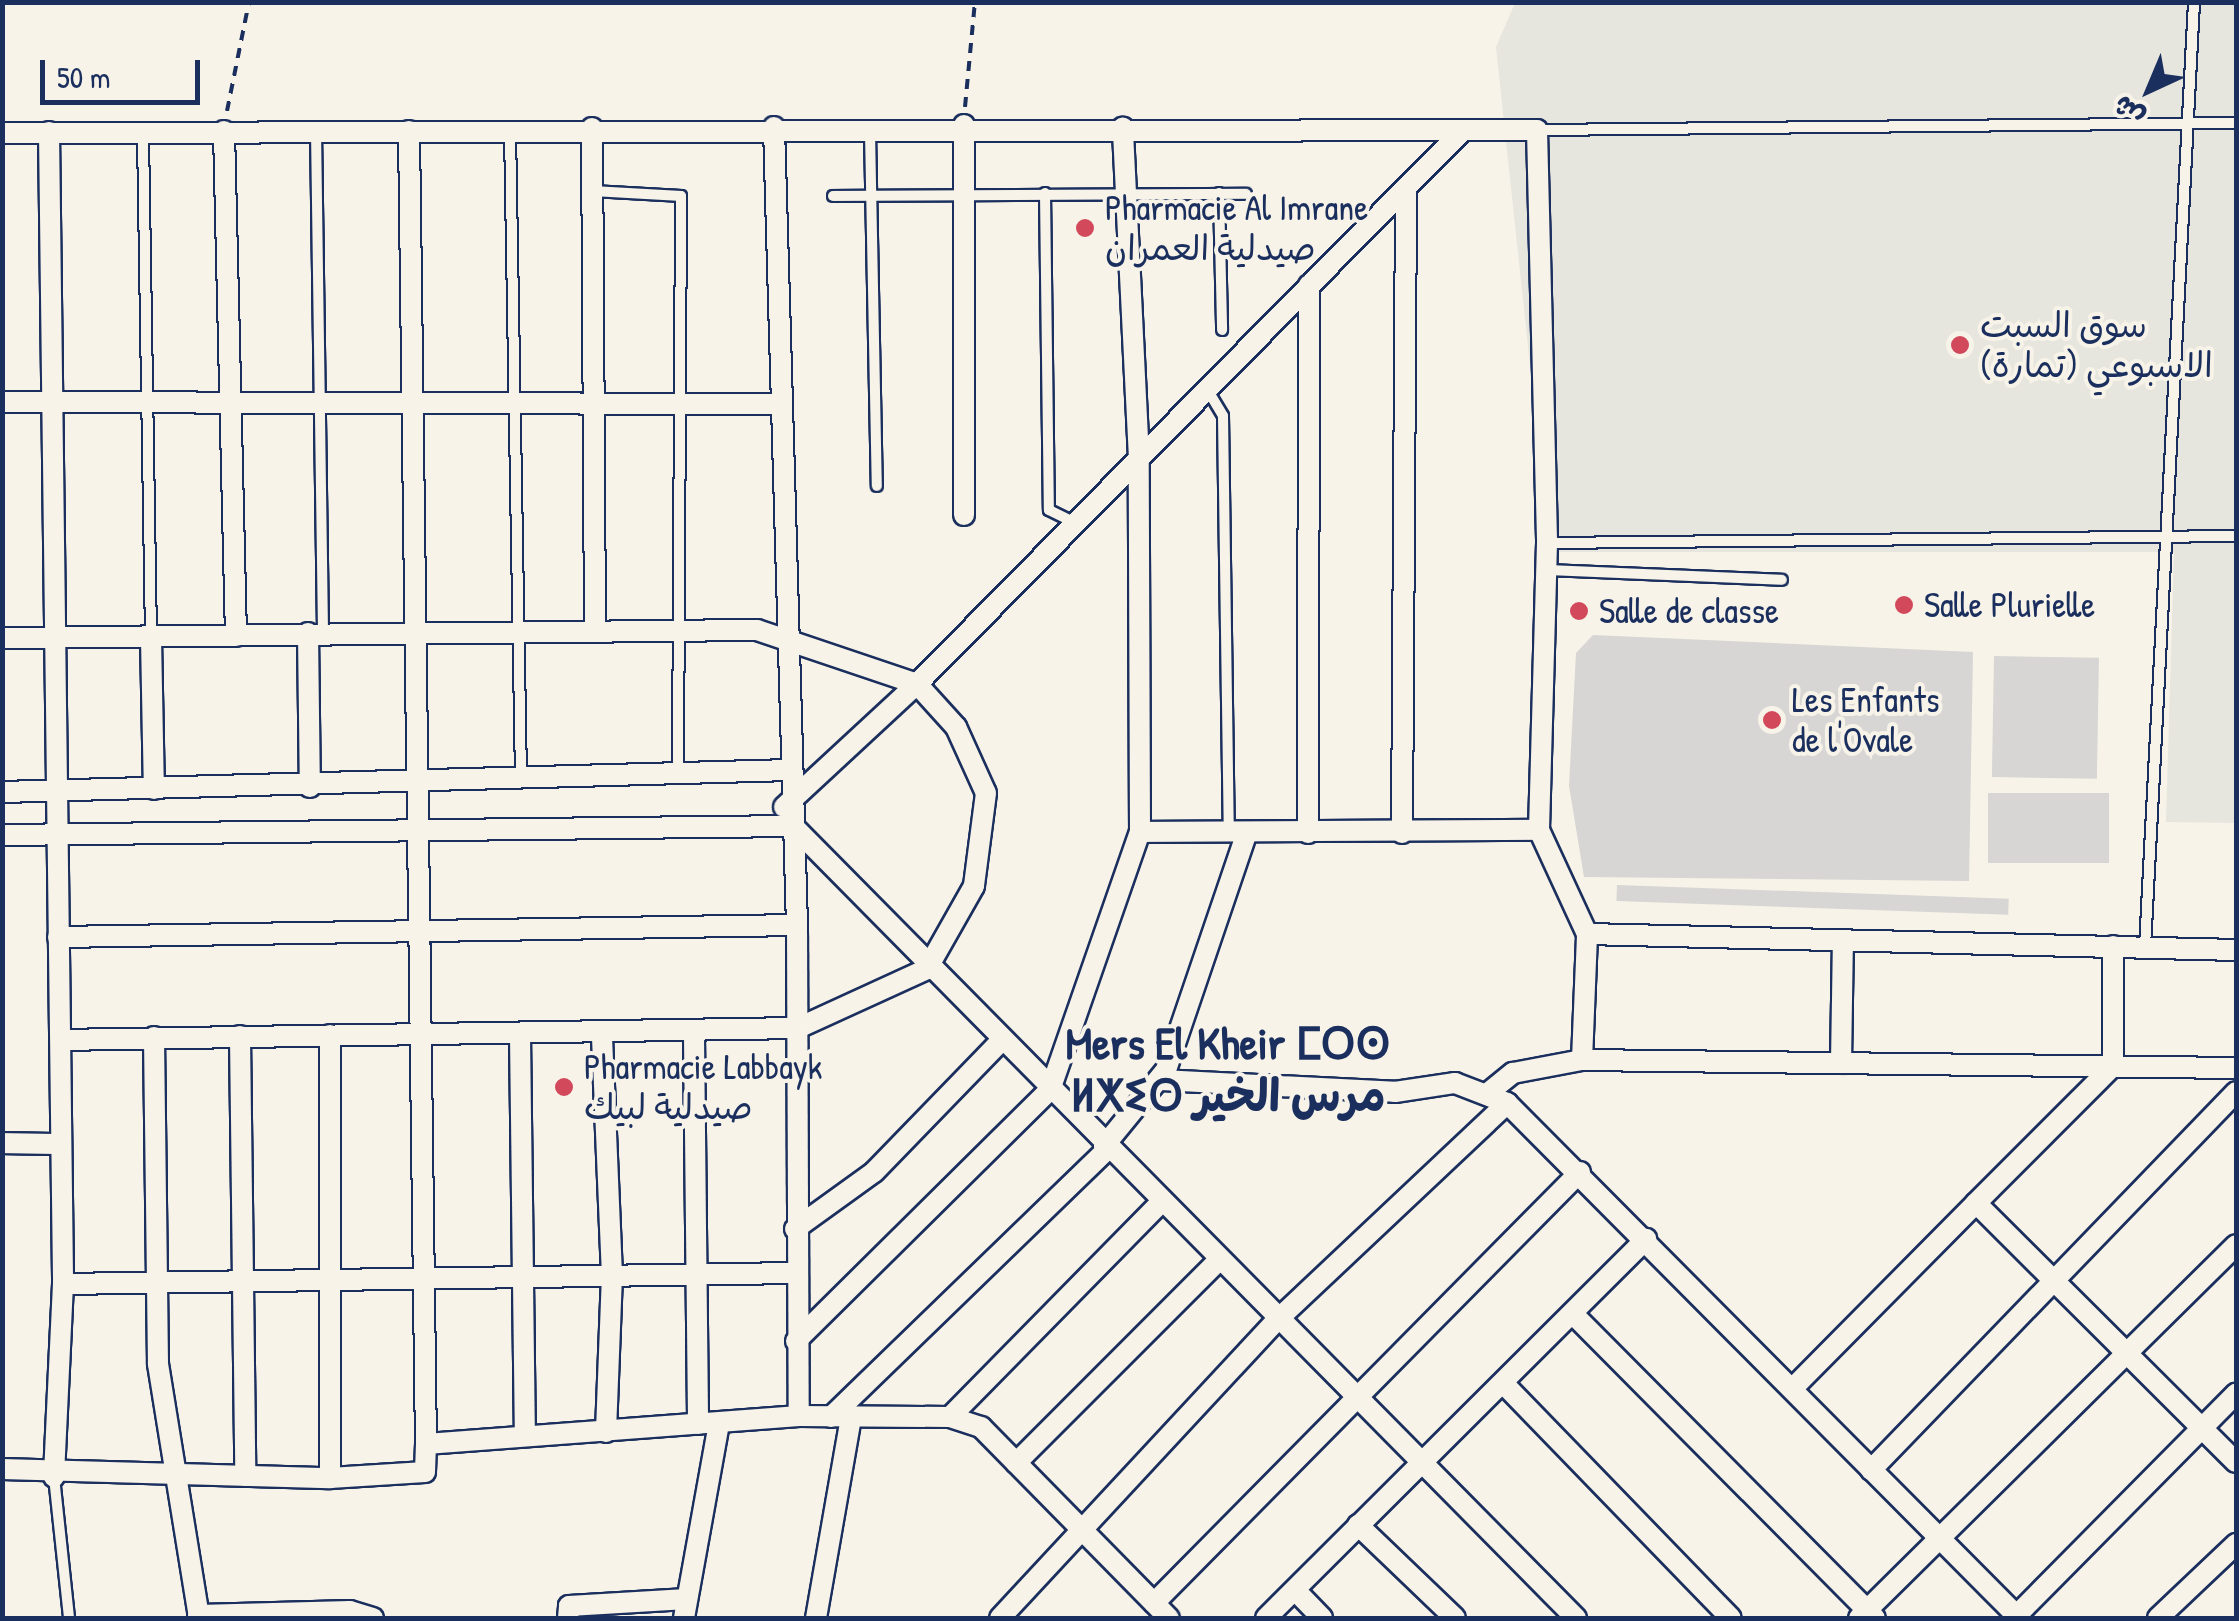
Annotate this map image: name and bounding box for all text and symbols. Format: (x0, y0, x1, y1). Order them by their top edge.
scale bar (45, 40, 205, 102)
north arrow (2099, 40, 2199, 140)
text: 50 m (57, 57, 110, 97)
text: ش (2104, 87, 2152, 136)
place label: Pharmacie Al Imrane صيدلية العمران (1105, 187, 1368, 269)
marker: Pharmacie Al Imrane صيدلية العمران (1074, 217, 1096, 239)
place label: سوق السبت الاسبوعي (تمارة) (1980, 304, 2213, 386)
marker: سوق السبت الاسبوعي (تمارة) (1949, 334, 1971, 356)
place label: Salle Plurielle (1924, 584, 2095, 626)
place label: Salle de classe (1599, 590, 1779, 632)
marker: Salle Plurielle (1893, 594, 1915, 616)
marker: Salle de classe (1568, 600, 1590, 622)
place label: Les Enfants de l'Ovale (1792, 679, 1939, 761)
marker: Les Enfants de l'Ovale (1761, 709, 1783, 731)
district label: Mers El Kheir ⵎⵔⵙ ⵍⵅⵉⵔ مرس الخير (1065, 1016, 1391, 1122)
place label: Pharmacie Labbayk صيدلية لبيك (584, 1046, 822, 1128)
marker: Pharmacie Labbayk صيدلية لبيك (553, 1076, 575, 1098)

